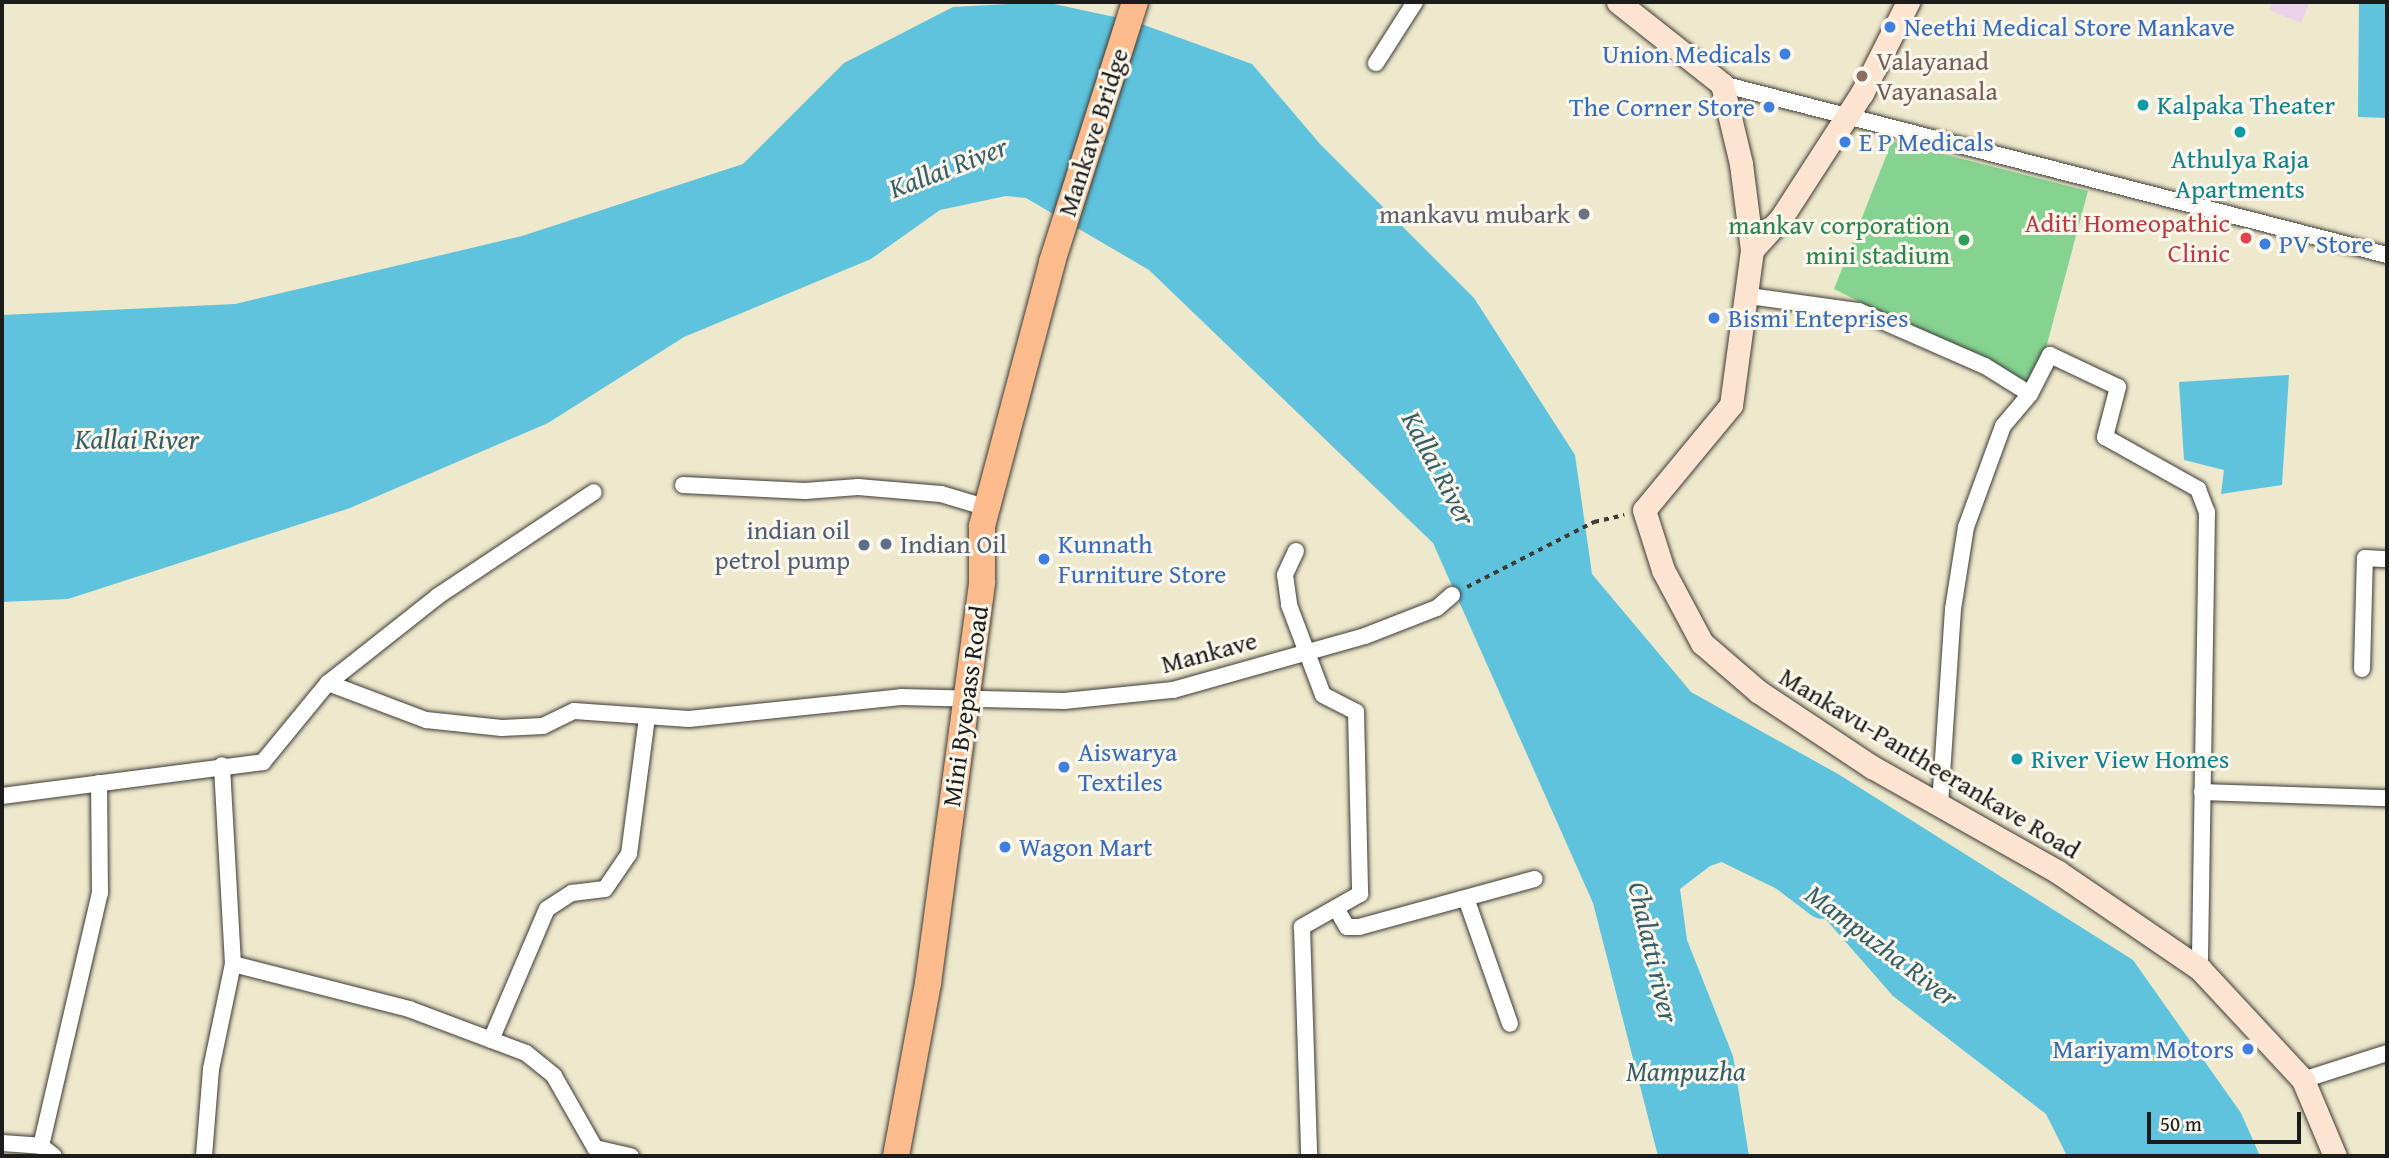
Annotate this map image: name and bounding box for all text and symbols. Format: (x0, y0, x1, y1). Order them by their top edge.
place label: Neethi Medical Store Mankave (1904, 11, 2235, 43)
marker: Neethi Medical Store Mankave (1882, 19, 1898, 35)
place label: Union Medicals (1602, 38, 1771, 70)
street label: Mankave Bridge (1051, 44, 1135, 220)
place label: Valayanad Vayanasala (1876, 45, 1998, 106)
marker: Union Medicals (1777, 46, 1793, 62)
marker: Valayanad Vayanasala (1854, 68, 1870, 84)
place label: Kalpaka Theater (2157, 89, 2335, 121)
place label: The Corner Store (1569, 91, 1755, 123)
marker: Kalpaka Theater (2135, 97, 2151, 113)
marker: The Corner Store (1761, 99, 1777, 115)
marker: Athulya Raja Apartments (2232, 124, 2248, 140)
place label: E P Medicals (1859, 126, 1994, 158)
water label: Kallai River (884, 129, 1012, 205)
marker: E P Medicals (1837, 134, 1853, 150)
place label: Athulya Raja Apartments (2171, 143, 2309, 204)
place label: mankavu mubark (1379, 198, 1570, 230)
marker: mankavu mubark (1576, 206, 1592, 222)
place label: Aditi Homeopathic Clinic (2025, 207, 2230, 268)
place label: mankav corporation mini stadium (1728, 209, 1950, 270)
marker: Aditi Homeopathic Clinic (2236, 228, 2256, 248)
place label: PV Store (2279, 228, 2373, 260)
marker: mankav corporation mini stadium (1956, 232, 1972, 248)
marker: PV Store (2257, 236, 2273, 252)
place label: Bismi Enteprises (1728, 302, 1909, 334)
marker: Bismi Enteprises (1706, 310, 1722, 326)
water label: Kallai River (1395, 405, 1483, 531)
water label: Kallai River (75, 422, 199, 456)
place label: indian oil petrol pump (715, 514, 850, 576)
place label: Indian Oil (900, 528, 1007, 560)
place label: Kunnath Furniture Store (1058, 528, 1227, 590)
marker: Indian Oil (878, 536, 894, 552)
marker: indian oil petrol pump (856, 537, 872, 553)
marker: Kunnath Furniture Store (1036, 551, 1052, 567)
street label: Mini Byepass Road (935, 603, 995, 809)
street label: Mankave (1158, 624, 1260, 680)
street label: Mankavu-Pantheerankave Road (1774, 661, 2086, 865)
place label: Aiswarya Textiles (1078, 736, 1177, 798)
place label: River View Homes (2031, 743, 2229, 775)
marker: River View Homes (2009, 751, 2025, 767)
marker: Aiswarya Textiles (1056, 759, 1072, 775)
place label: Wagon Mart (1019, 831, 1152, 863)
marker: Wagon Mart (997, 839, 1013, 855)
water label: Mampuzha River (1799, 877, 1965, 1013)
water label: Chalatti river (1622, 879, 1686, 1025)
place label: Mariyam Motors (2053, 1033, 2234, 1065)
marker: Mariyam Motors (2240, 1041, 2256, 1057)
water label: Mampuzha (1626, 1054, 1746, 1088)
scale bar (2151, 1098, 2305, 1142)
text: 50 m (2160, 1108, 2202, 1139)

